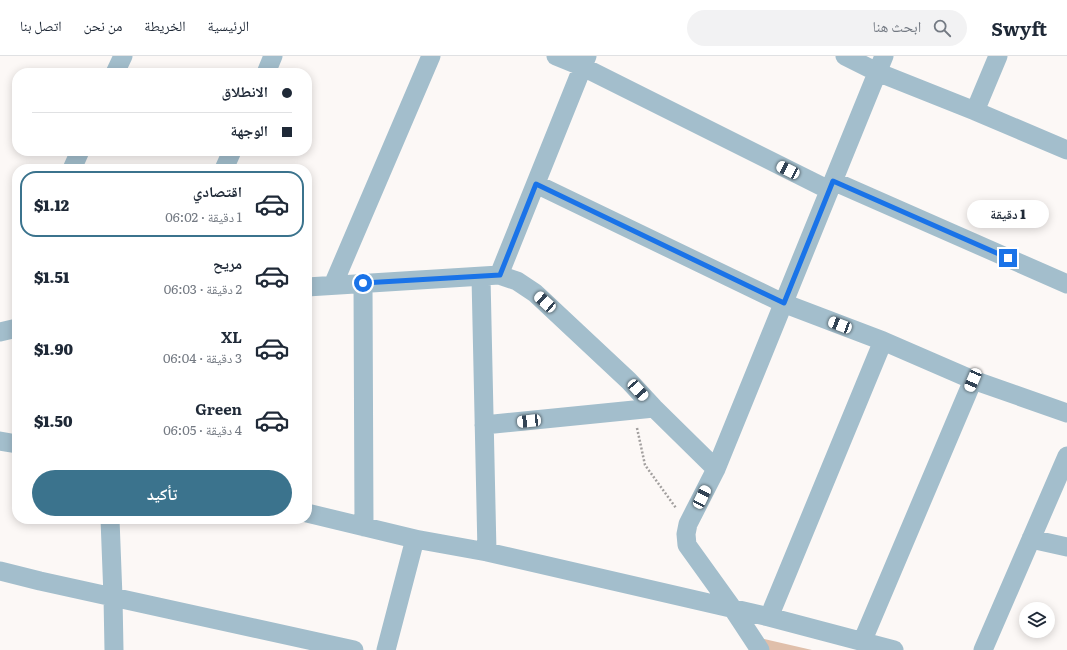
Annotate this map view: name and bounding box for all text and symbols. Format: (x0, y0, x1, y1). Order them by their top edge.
search box (687, 10, 967, 46)
text: ابحث هنا (872, 14, 921, 37)
text: Swyft (991, 14, 1047, 42)
text: اتصل بنا (20, 15, 62, 35)
text: من نحن (84, 15, 122, 35)
text: الخريطة (144, 15, 186, 35)
text: الرئيسية (208, 15, 249, 35)
icon: search (931, 17, 953, 39)
text: الانطلاق (222, 79, 268, 102)
text: الوجهة (230, 118, 268, 141)
car (775, 159, 801, 181)
text: اقتصادي (193, 179, 242, 202)
icon: car (254, 186, 290, 222)
text: $1.12 (34, 193, 69, 216)
callout: 1 دقيقة (967, 200, 1049, 228)
text: 1 دقيقة (990, 204, 1026, 223)
text: 1 دقيقة · 06:02 (165, 207, 242, 226)
route end (999, 249, 1017, 267)
text: مريح (213, 251, 242, 274)
icon: car (254, 258, 290, 294)
text: $1.51 (34, 265, 69, 288)
route start (354, 274, 372, 292)
text: 2 دقيقة · 06:03 (164, 279, 242, 298)
car (532, 290, 558, 314)
car (827, 315, 853, 335)
text: XL (221, 325, 242, 348)
icon: car (254, 330, 290, 366)
text: $1.90 (34, 337, 73, 360)
text: 3 دقيقة · 06:04 (163, 348, 242, 367)
car (963, 367, 983, 393)
car (626, 377, 650, 403)
text: Green (195, 397, 242, 420)
icon: car (254, 402, 290, 438)
text: $1.50 (34, 409, 72, 432)
car (516, 414, 542, 428)
text: 4 دقيقة · 06:05 (163, 420, 242, 439)
button: تأكيد (32, 470, 292, 516)
car (691, 484, 713, 510)
map controls (1019, 602, 1055, 638)
button: layers (1019, 602, 1055, 638)

